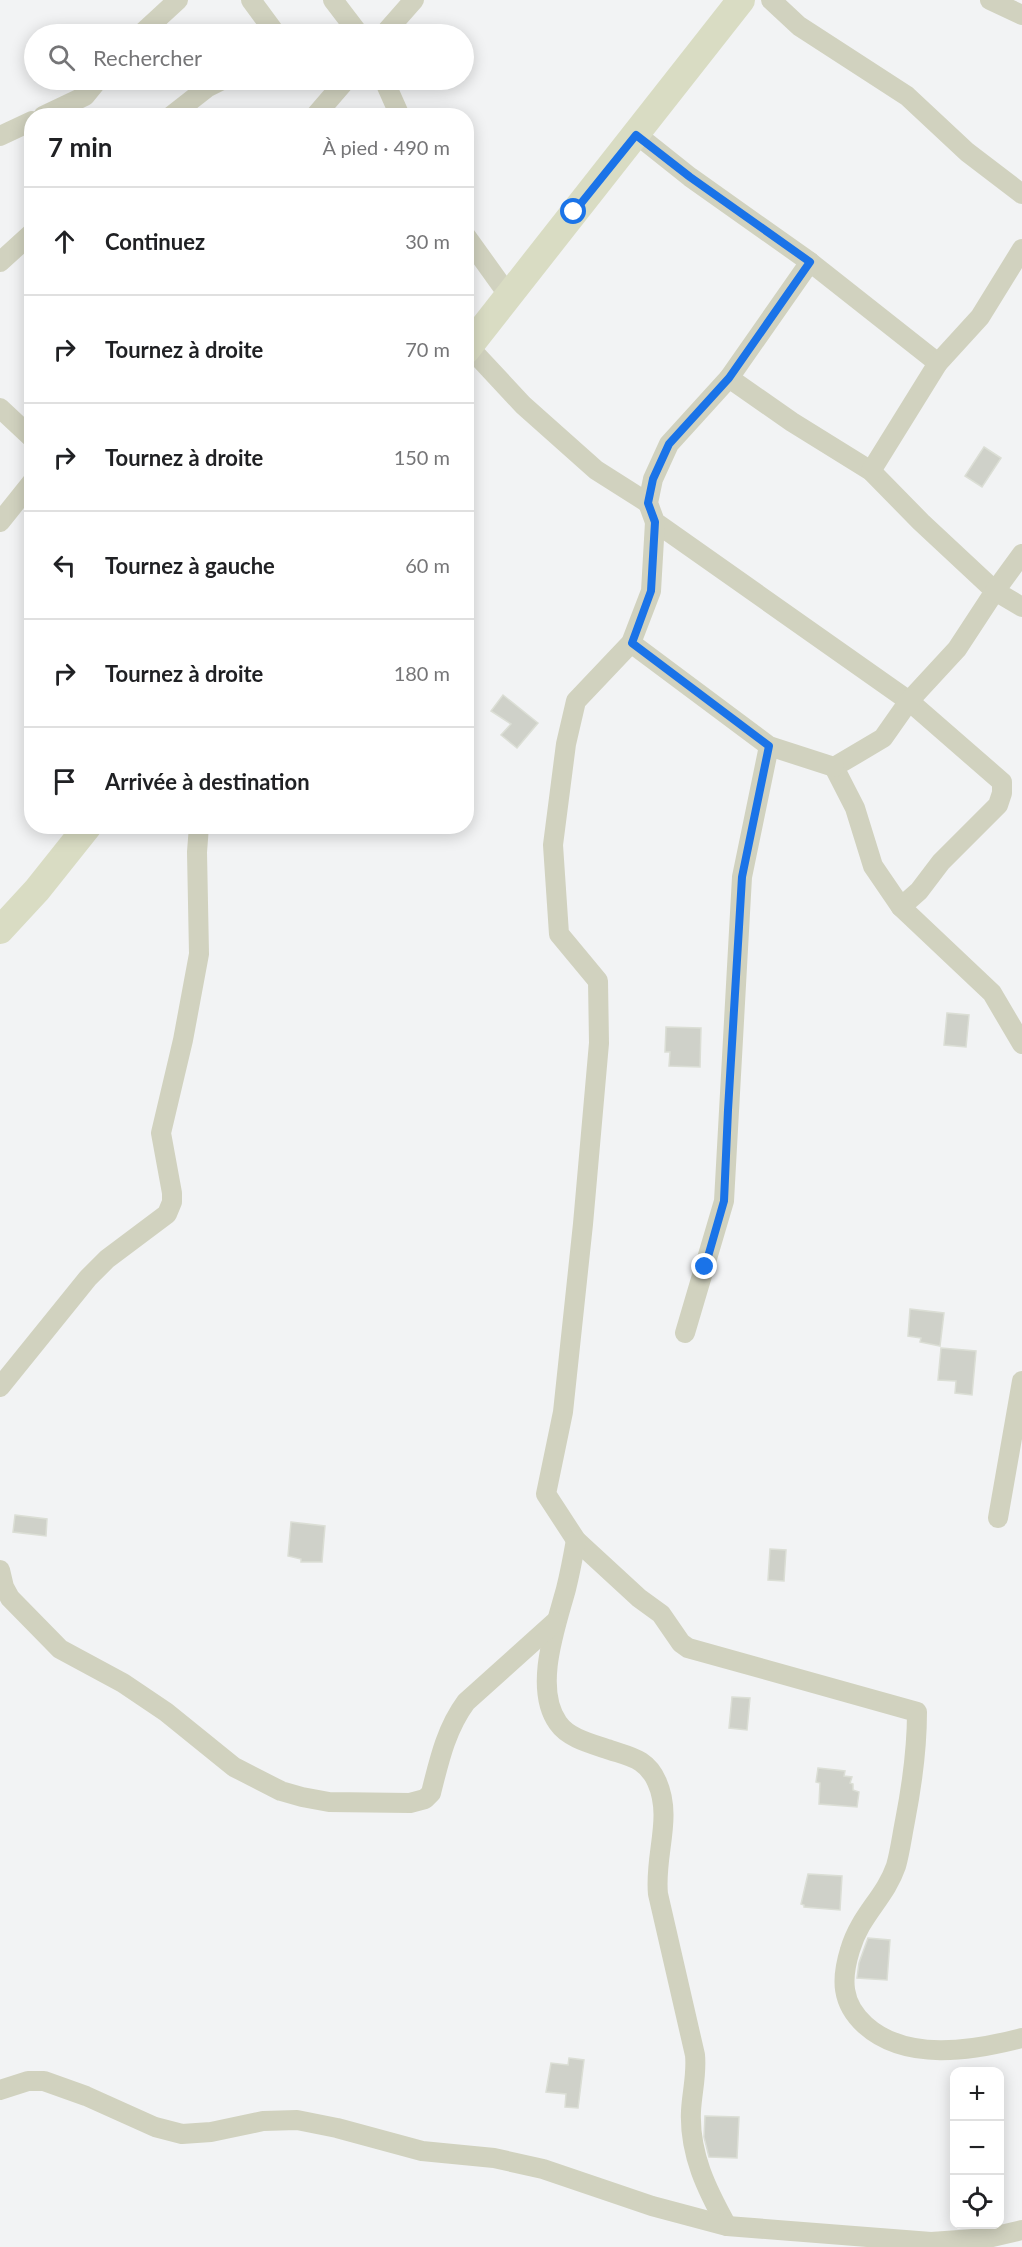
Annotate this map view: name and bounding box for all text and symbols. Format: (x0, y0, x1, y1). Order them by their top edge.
search box (24, 24, 474, 90)
icon: search (45, 41, 78, 74)
text: Rechercher (93, 44, 202, 71)
text: 7 min (48, 131, 112, 163)
text: À pied · 490 m (322, 135, 450, 159)
route start (560, 198, 586, 224)
icon: ahead (48, 225, 81, 258)
text: Continuez (105, 228, 205, 255)
text: 30 m (405, 229, 450, 253)
icon: right (48, 333, 81, 366)
text: Tournez à droite (105, 336, 263, 363)
text: 70 m (405, 337, 450, 361)
icon: right (48, 441, 81, 474)
text: Tournez à droite (105, 444, 263, 471)
text: 150 m (394, 445, 450, 469)
icon: left (48, 549, 81, 582)
text: Tournez à gauche (105, 552, 275, 579)
text: 60 m (405, 553, 450, 577)
icon: right (48, 657, 81, 690)
text: Tournez à droite (105, 660, 263, 687)
text: 180 m (394, 661, 450, 685)
icon: arrive (48, 765, 81, 798)
text: Arrivée à destination (105, 768, 310, 795)
route end (691, 1253, 717, 1279)
map controls (950, 2067, 1004, 2229)
button: + (950, 2067, 1004, 2121)
button: − (950, 2121, 1004, 2175)
button: locate (950, 2175, 1004, 2229)

